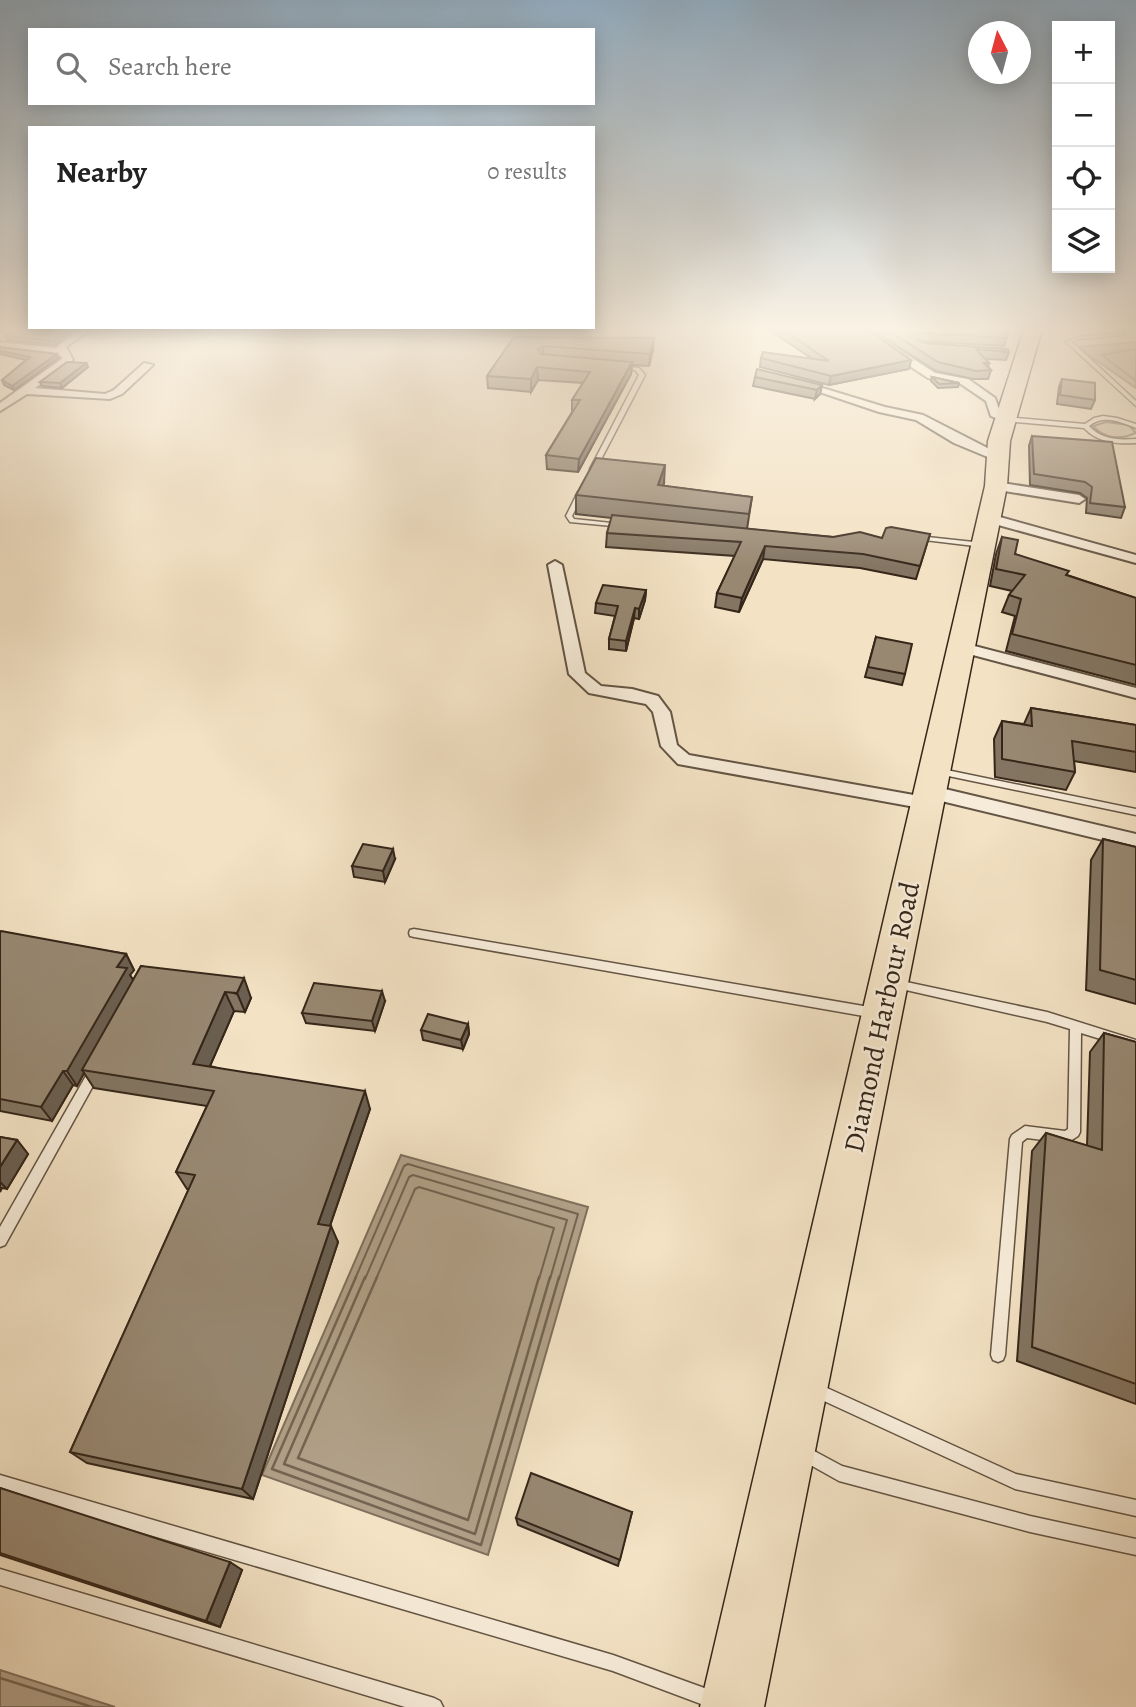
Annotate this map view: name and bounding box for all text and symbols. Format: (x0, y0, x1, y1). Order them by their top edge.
north arrow (968, 21, 1031, 84)
map controls (1052, 21, 1115, 273)
button: + (1052, 21, 1115, 84)
search box (28, 28, 595, 105)
icon: search (52, 48, 90, 86)
text: Search here (108, 49, 232, 84)
button: − (1052, 84, 1115, 147)
button: locate (1052, 147, 1115, 210)
text: Nearby (56, 152, 147, 192)
text: 0 results (487, 156, 567, 187)
button: layers (1052, 210, 1115, 273)
street label: Diamond Harbour Road (835, 877, 929, 1156)

